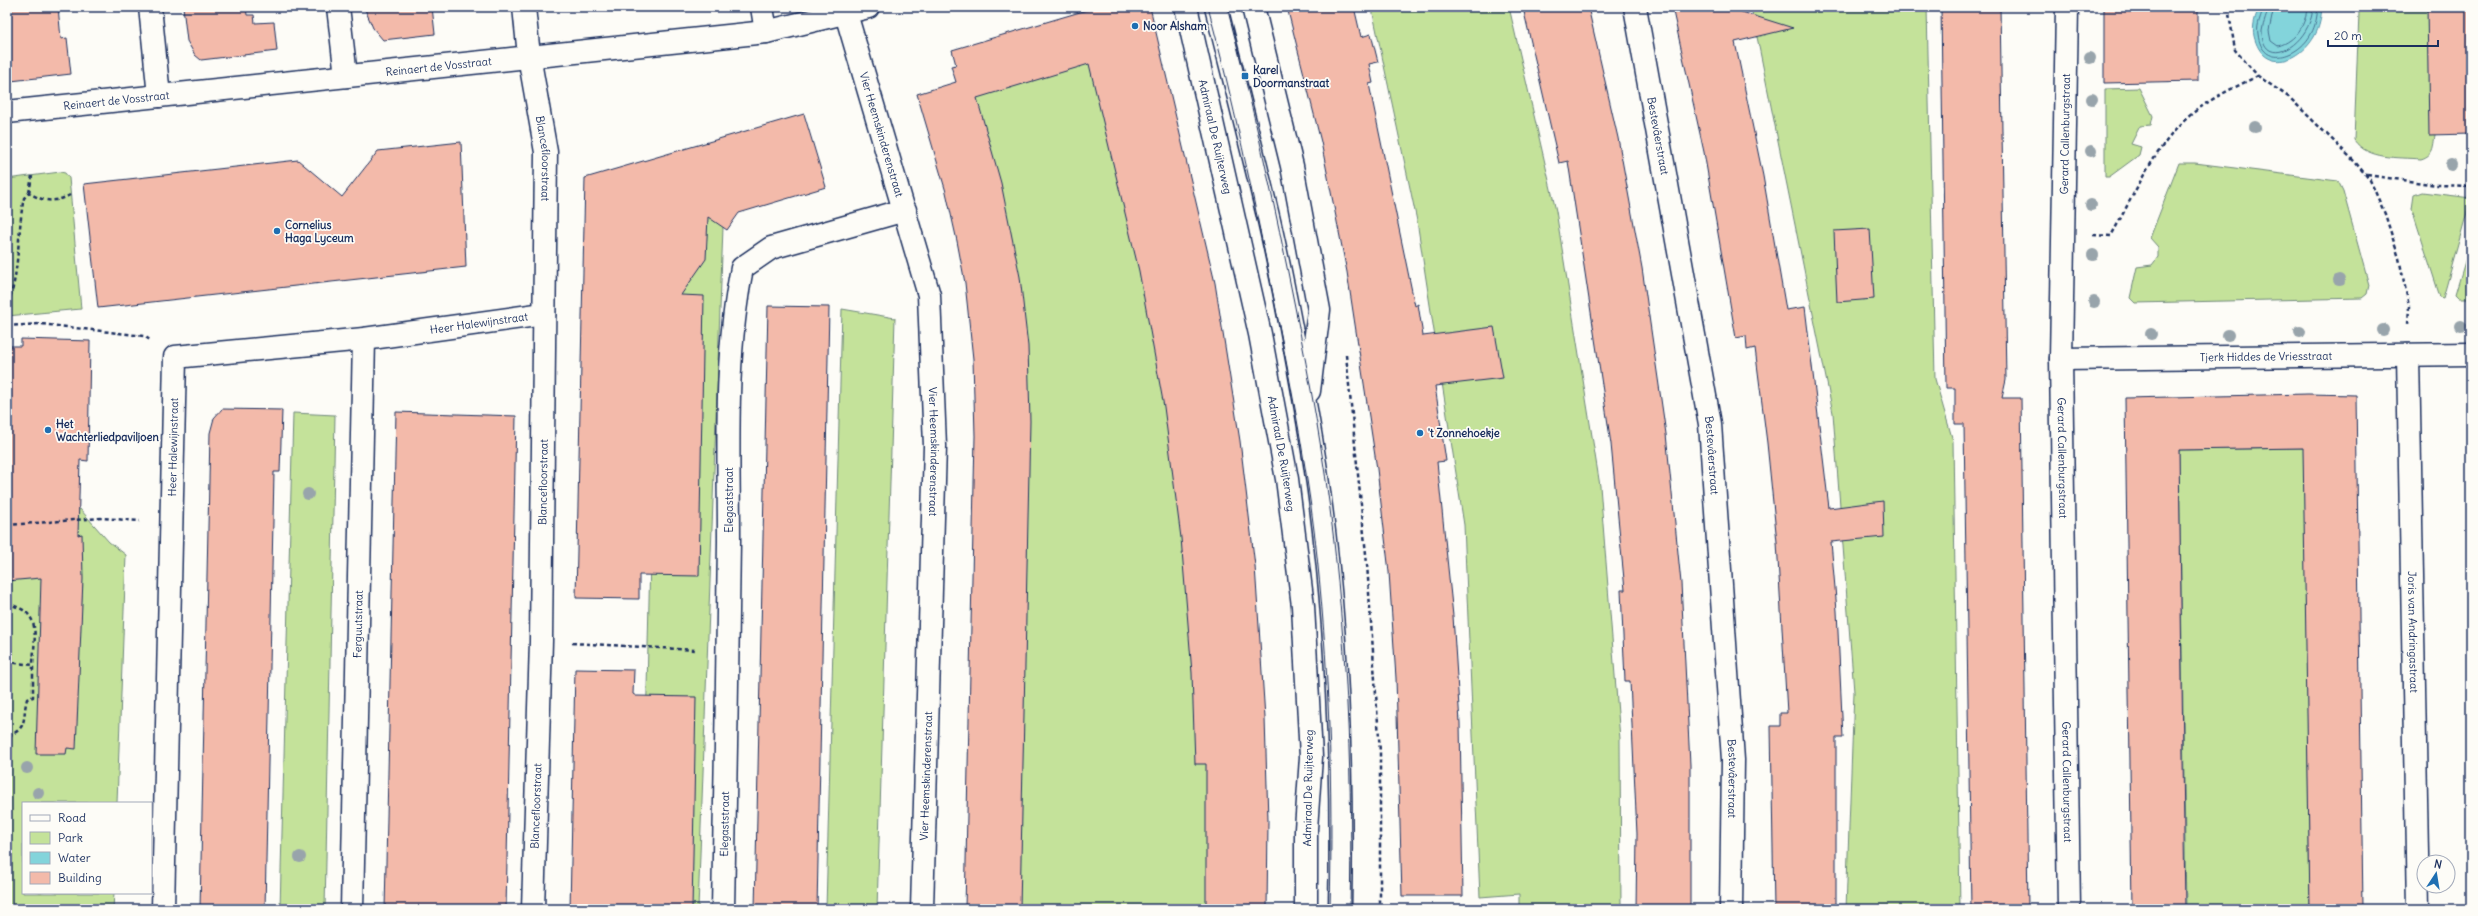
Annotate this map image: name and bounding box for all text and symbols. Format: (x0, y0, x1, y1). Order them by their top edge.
place label: Noor Alsham (1143, 19, 1207, 33)
marker: Noor Alsham (1130, 21, 1140, 31)
scale bar (2328, 22, 2438, 48)
text: 20 m (2334, 28, 2362, 43)
street label: Reinaert de Vosstraat (385, 54, 493, 79)
place label: Karel Doormanstraat (1253, 63, 1330, 90)
street label: Vier Heemskinderenstraat (857, 70, 907, 199)
marker: Karel Doormanstraat (1240, 71, 1250, 81)
street label: Gerard Callenburgstraat (2057, 73, 2073, 195)
street label: Admiraal De Ruijterweg (1196, 78, 1235, 195)
street label: Reinaert de Vosstraat (63, 88, 170, 113)
street label: Bestevâerstraat (1644, 96, 1672, 176)
street label: Blancefloorstraat (533, 115, 553, 202)
place label: Cornelius Haga Lyceum (285, 218, 354, 246)
marker: Cornelius Haga Lyceum (272, 226, 282, 236)
street label: Heer Halewijnstraat (429, 309, 529, 337)
street label: Tjerk Hiddes de Vriesstraat (2200, 349, 2333, 364)
street label: Vier Heemskinderenstraat (926, 387, 942, 517)
street label: Admiraal De Ruijterweg (1265, 395, 1298, 512)
street label: Heer Halewijnstraat (165, 397, 181, 497)
street label: Gerard Callenburgstraat (2055, 397, 2070, 519)
street label: Bestevâerstraat (1702, 415, 1722, 495)
place label: Het Wachterliedpaviljoen (56, 417, 159, 445)
marker: Het Wachterliedpaviljoen (43, 425, 53, 435)
place label: 't Zonnehoekje (1428, 426, 1500, 440)
marker: 't Zonnehoekje (1415, 428, 1425, 438)
street label: Blancefloorstraat (535, 439, 551, 525)
street label: Elegaststraat (722, 467, 736, 533)
street label: Joris van Andringastraat (2405, 571, 2421, 693)
street label: Ferguutstraat (350, 590, 366, 658)
street label: Vier Heemskinderenstraat (917, 711, 935, 841)
street label: Gerard Callenburgstraat (2059, 721, 2075, 843)
street label: Admiraal De Ruijterweg (1300, 729, 1316, 847)
street label: Bestevâerstraat (1725, 739, 1740, 818)
street label: Blancefloorstraat (528, 763, 545, 849)
street label: Elegaststraat (717, 791, 732, 857)
legend (22, 802, 152, 894)
text: Road (58, 810, 86, 825)
text: Park (58, 830, 83, 845)
text: Water (58, 850, 91, 865)
north arrow (2416, 854, 2456, 894)
text: N (2433, 857, 2443, 872)
text: Building (58, 870, 102, 885)

